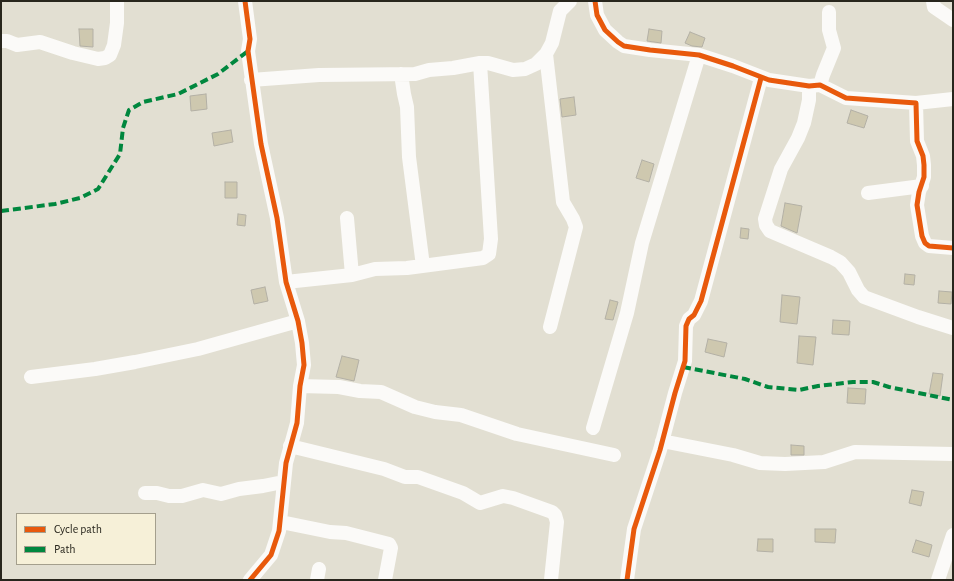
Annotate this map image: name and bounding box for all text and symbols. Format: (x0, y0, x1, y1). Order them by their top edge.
legend (16, 513, 156, 565)
text: Cycle path (54, 523, 102, 535)
text: Path (54, 543, 76, 555)

